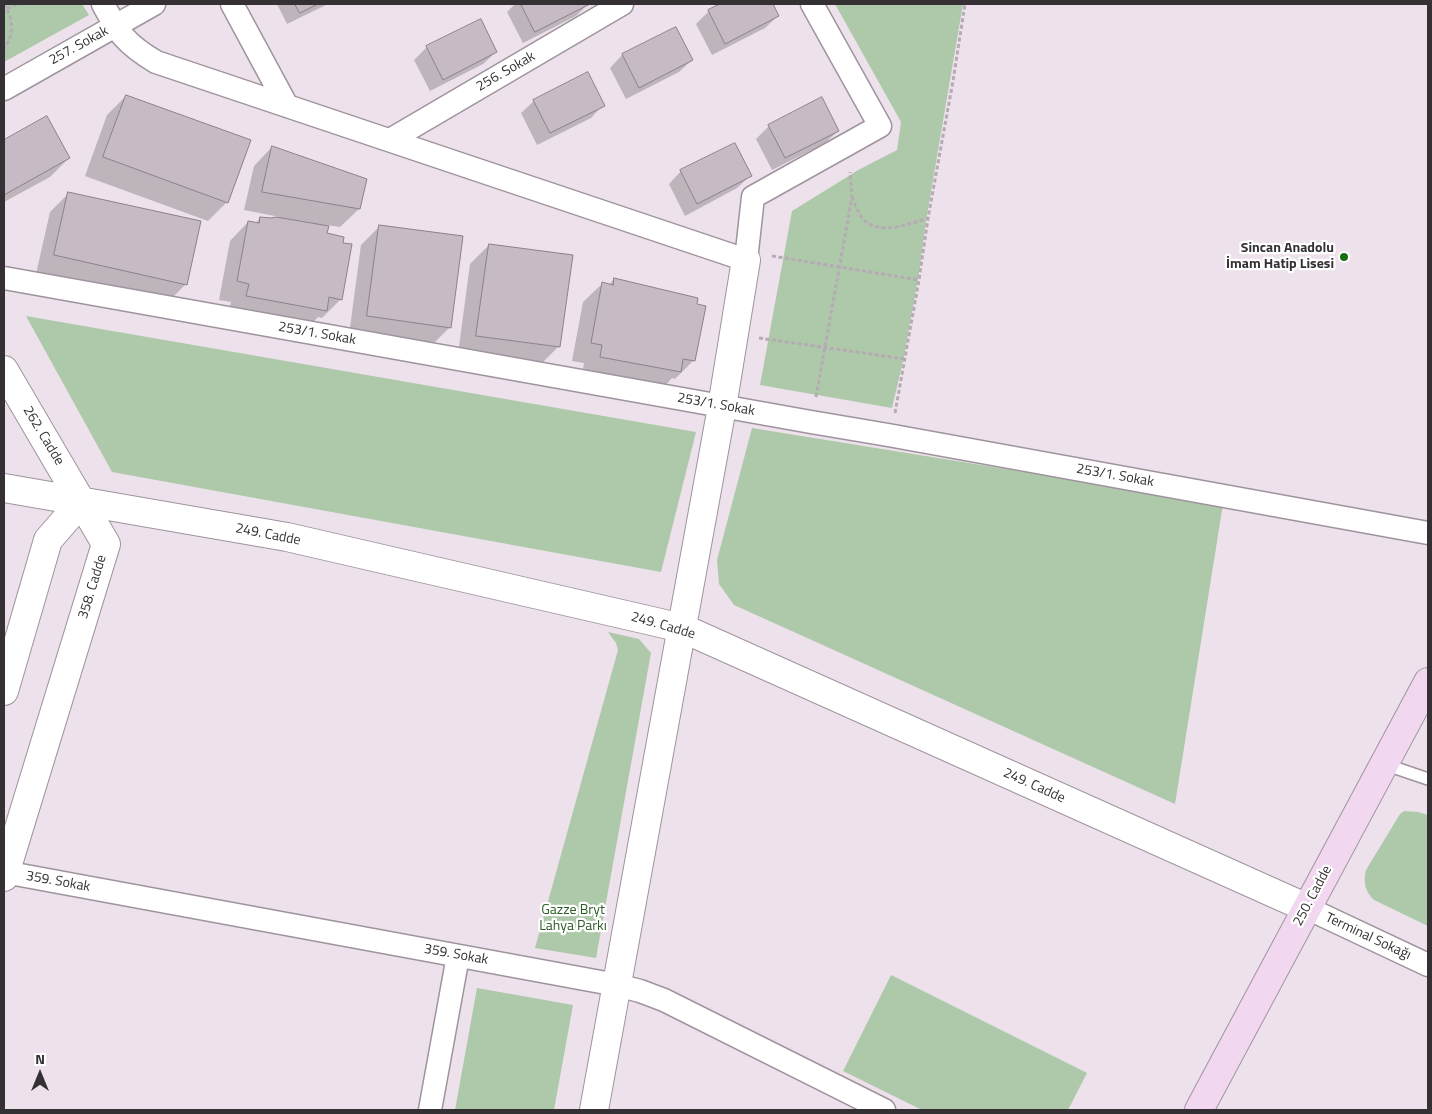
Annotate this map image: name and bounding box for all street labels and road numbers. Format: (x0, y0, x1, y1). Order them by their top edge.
street label: 257. Sokak (47, 23, 111, 69)
street label: 256. Sokak (474, 48, 538, 96)
street label: 253/1. Sokak (277, 319, 357, 349)
street label: 253/1. Sokak (676, 390, 756, 420)
street label: 262. Cadde (19, 403, 67, 469)
street label: 253/1. Sokak (1075, 461, 1155, 491)
street label: 249. Cadde (234, 520, 302, 550)
street label: 358. Cadde (75, 553, 111, 621)
street label: 249. Cadde (629, 609, 697, 643)
street label: 249. Cadde (1000, 765, 1068, 807)
street label: 250. Cadde (1290, 863, 1336, 929)
street label: 359. Sokak (25, 868, 91, 896)
street label: Terminal Sokağı (1323, 910, 1413, 964)
street label: 359. Sokak (423, 941, 489, 969)

